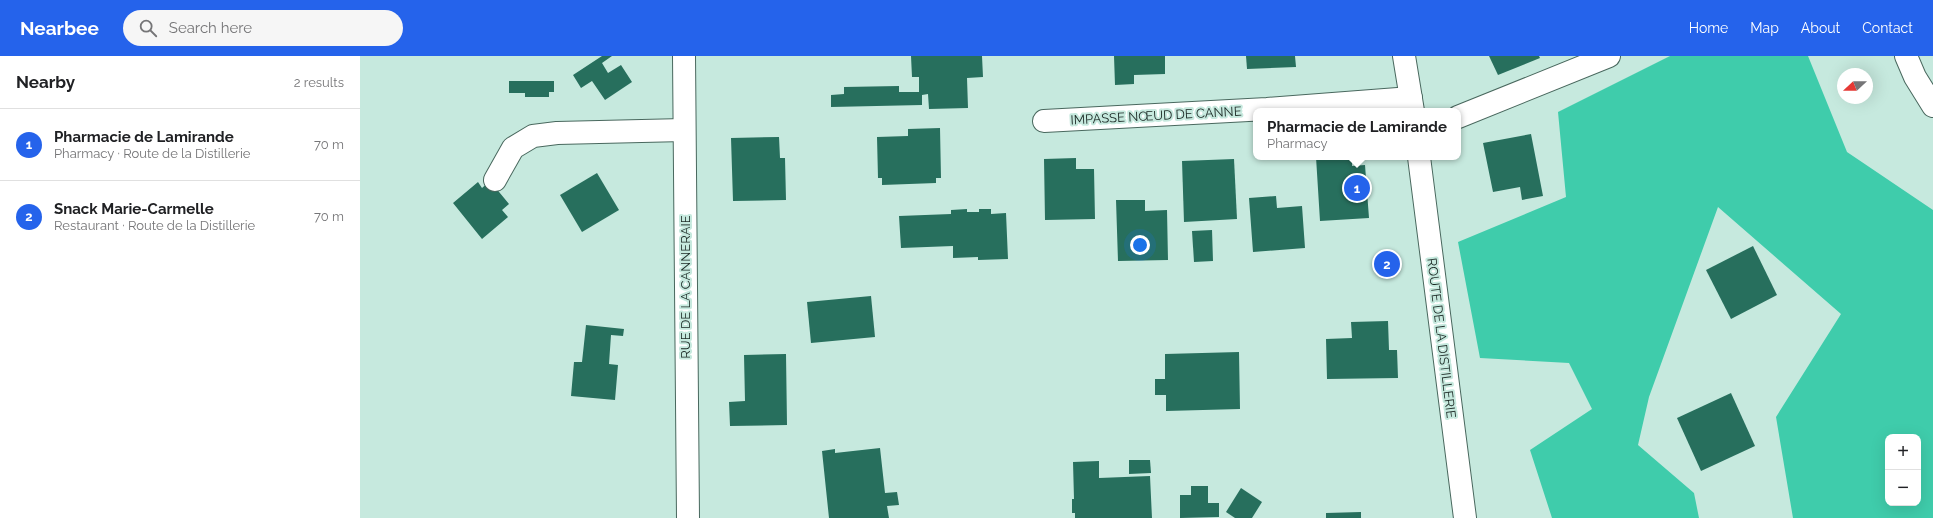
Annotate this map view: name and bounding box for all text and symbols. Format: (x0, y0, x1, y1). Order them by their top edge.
search box (123, 10, 403, 46)
text: Nearbee (20, 17, 99, 39)
icon: search (137, 17, 159, 39)
text: Search here (169, 19, 252, 37)
text: Home (1689, 20, 1728, 36)
text: Map (1750, 20, 1779, 36)
text: About (1801, 20, 1840, 36)
text: Contact (1862, 20, 1913, 36)
north arrow (1837, 68, 1873, 104)
text: Nearby (16, 72, 75, 92)
text: 2 results (294, 75, 344, 90)
street label: IMPASSE NŒUD DE CANNE (1070, 104, 1242, 127)
popup (1253, 108, 1461, 160)
text: Pharmacie de Lamirande (1267, 118, 1447, 136)
text: Pharmacie de Lamirande (54, 128, 234, 146)
text: Pharmacy (1267, 136, 1328, 151)
text: 1 (26, 137, 32, 152)
text: 70 m (314, 137, 344, 152)
text: Pharmacy · Route de la Distillerie (54, 146, 250, 161)
pin: 1 (1344, 173, 1370, 203)
text: Snack Marie-Carmelle (54, 200, 214, 218)
text: 2 (25, 209, 33, 224)
text: 70 m (314, 209, 344, 224)
street label: RUE DE LA CANNERAIE (678, 215, 693, 359)
text: Restaurant · Route de la Distillerie (54, 218, 255, 233)
your location (1130, 235, 1150, 255)
pin: 2 (1374, 249, 1400, 279)
street label: ROUTE DE LA DISTILLERIE (1424, 257, 1459, 419)
map controls (1885, 434, 1921, 506)
button: + (1885, 434, 1921, 470)
button: − (1885, 470, 1921, 506)

